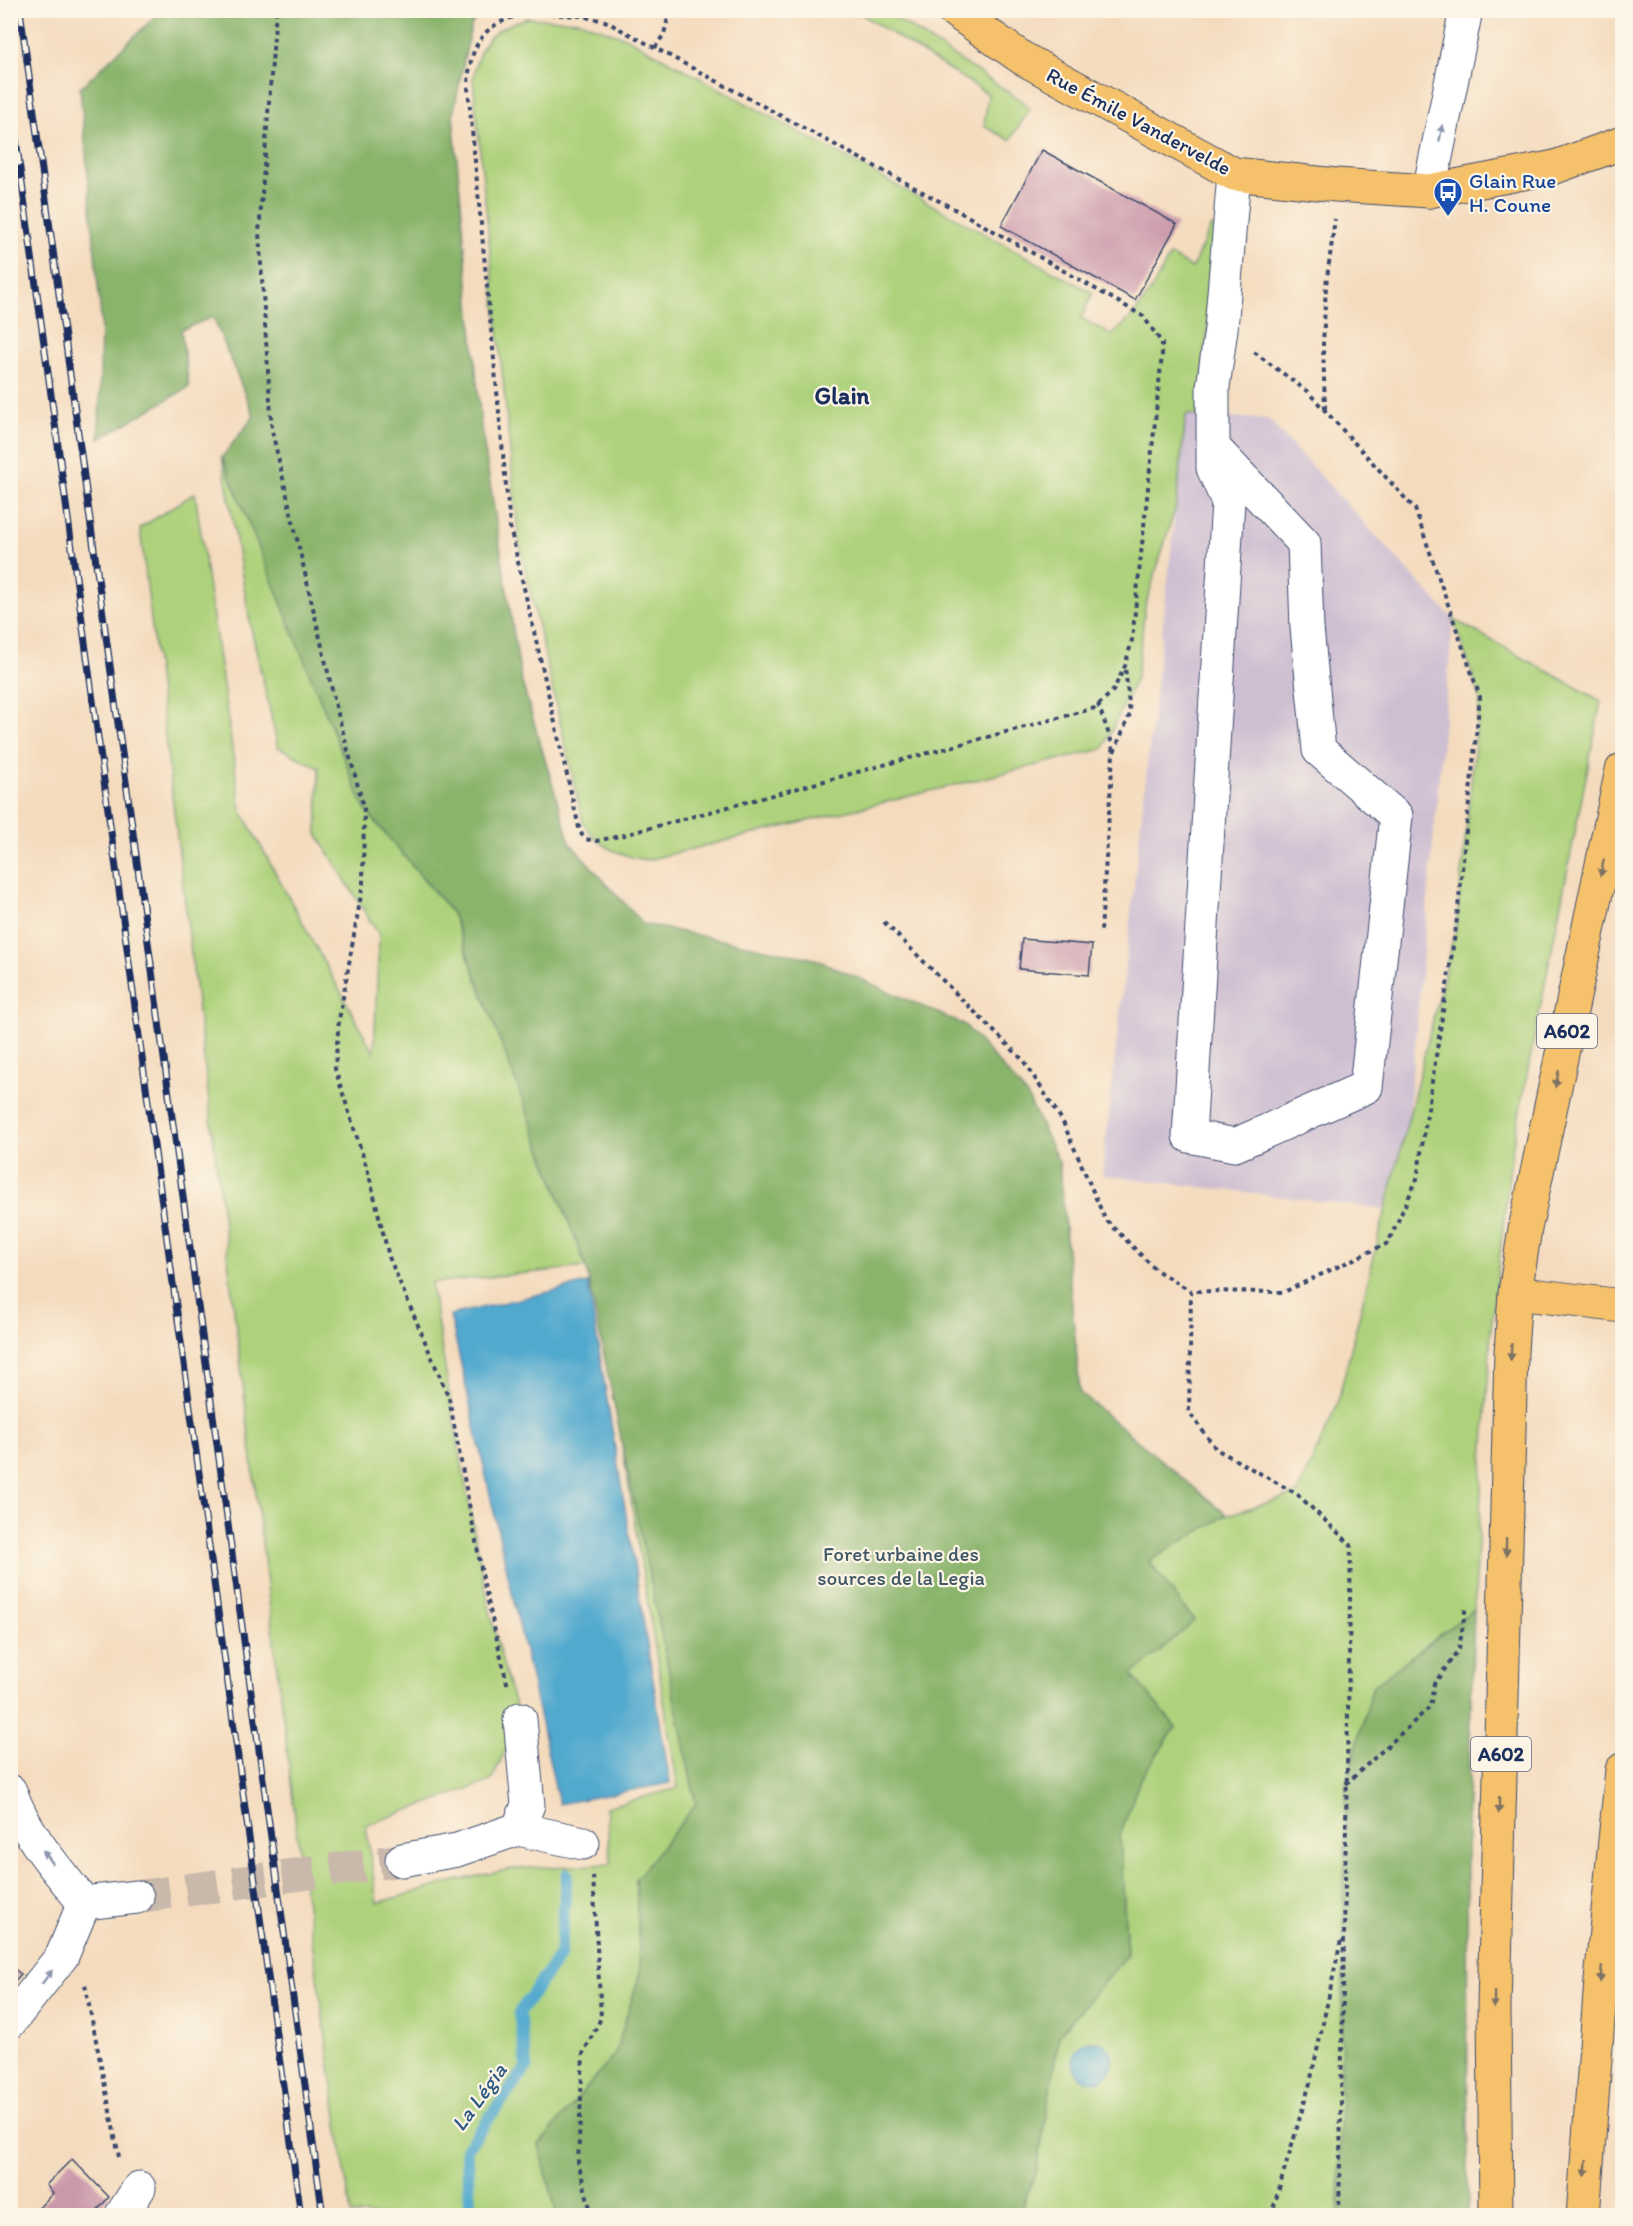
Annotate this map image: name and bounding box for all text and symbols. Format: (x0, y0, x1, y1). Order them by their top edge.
street label: Rue Émile Vandervelde (1042, 62, 1236, 180)
one-way arrow (1437, 124, 1446, 143)
place label: Glain Rue H. Coune (1469, 168, 1556, 217)
bus stop icon: Glain Rue H. Coune (1432, 176, 1464, 218)
district label: Glain (815, 381, 870, 410)
one-way arrow (1596, 859, 1606, 877)
road number: A602 (1537, 1014, 1597, 1048)
one-way arrow (1551, 1070, 1561, 1088)
one-way arrow (1507, 1342, 1516, 1361)
one-way arrow (1501, 1537, 1511, 1556)
park label: Foret urbaine des sources de la Legia (817, 1541, 985, 1590)
road number: A602 (1471, 1737, 1531, 1771)
one-way arrow (1495, 1795, 1504, 1814)
one-way arrow (42, 1849, 54, 1865)
one-way arrow (1597, 1965, 1606, 1984)
one-way arrow (41, 1969, 53, 1985)
one-way arrow (1490, 1990, 1499, 2009)
water label: La Légia (445, 2057, 513, 2136)
one-way arrow (1582, 2159, 1591, 2178)

